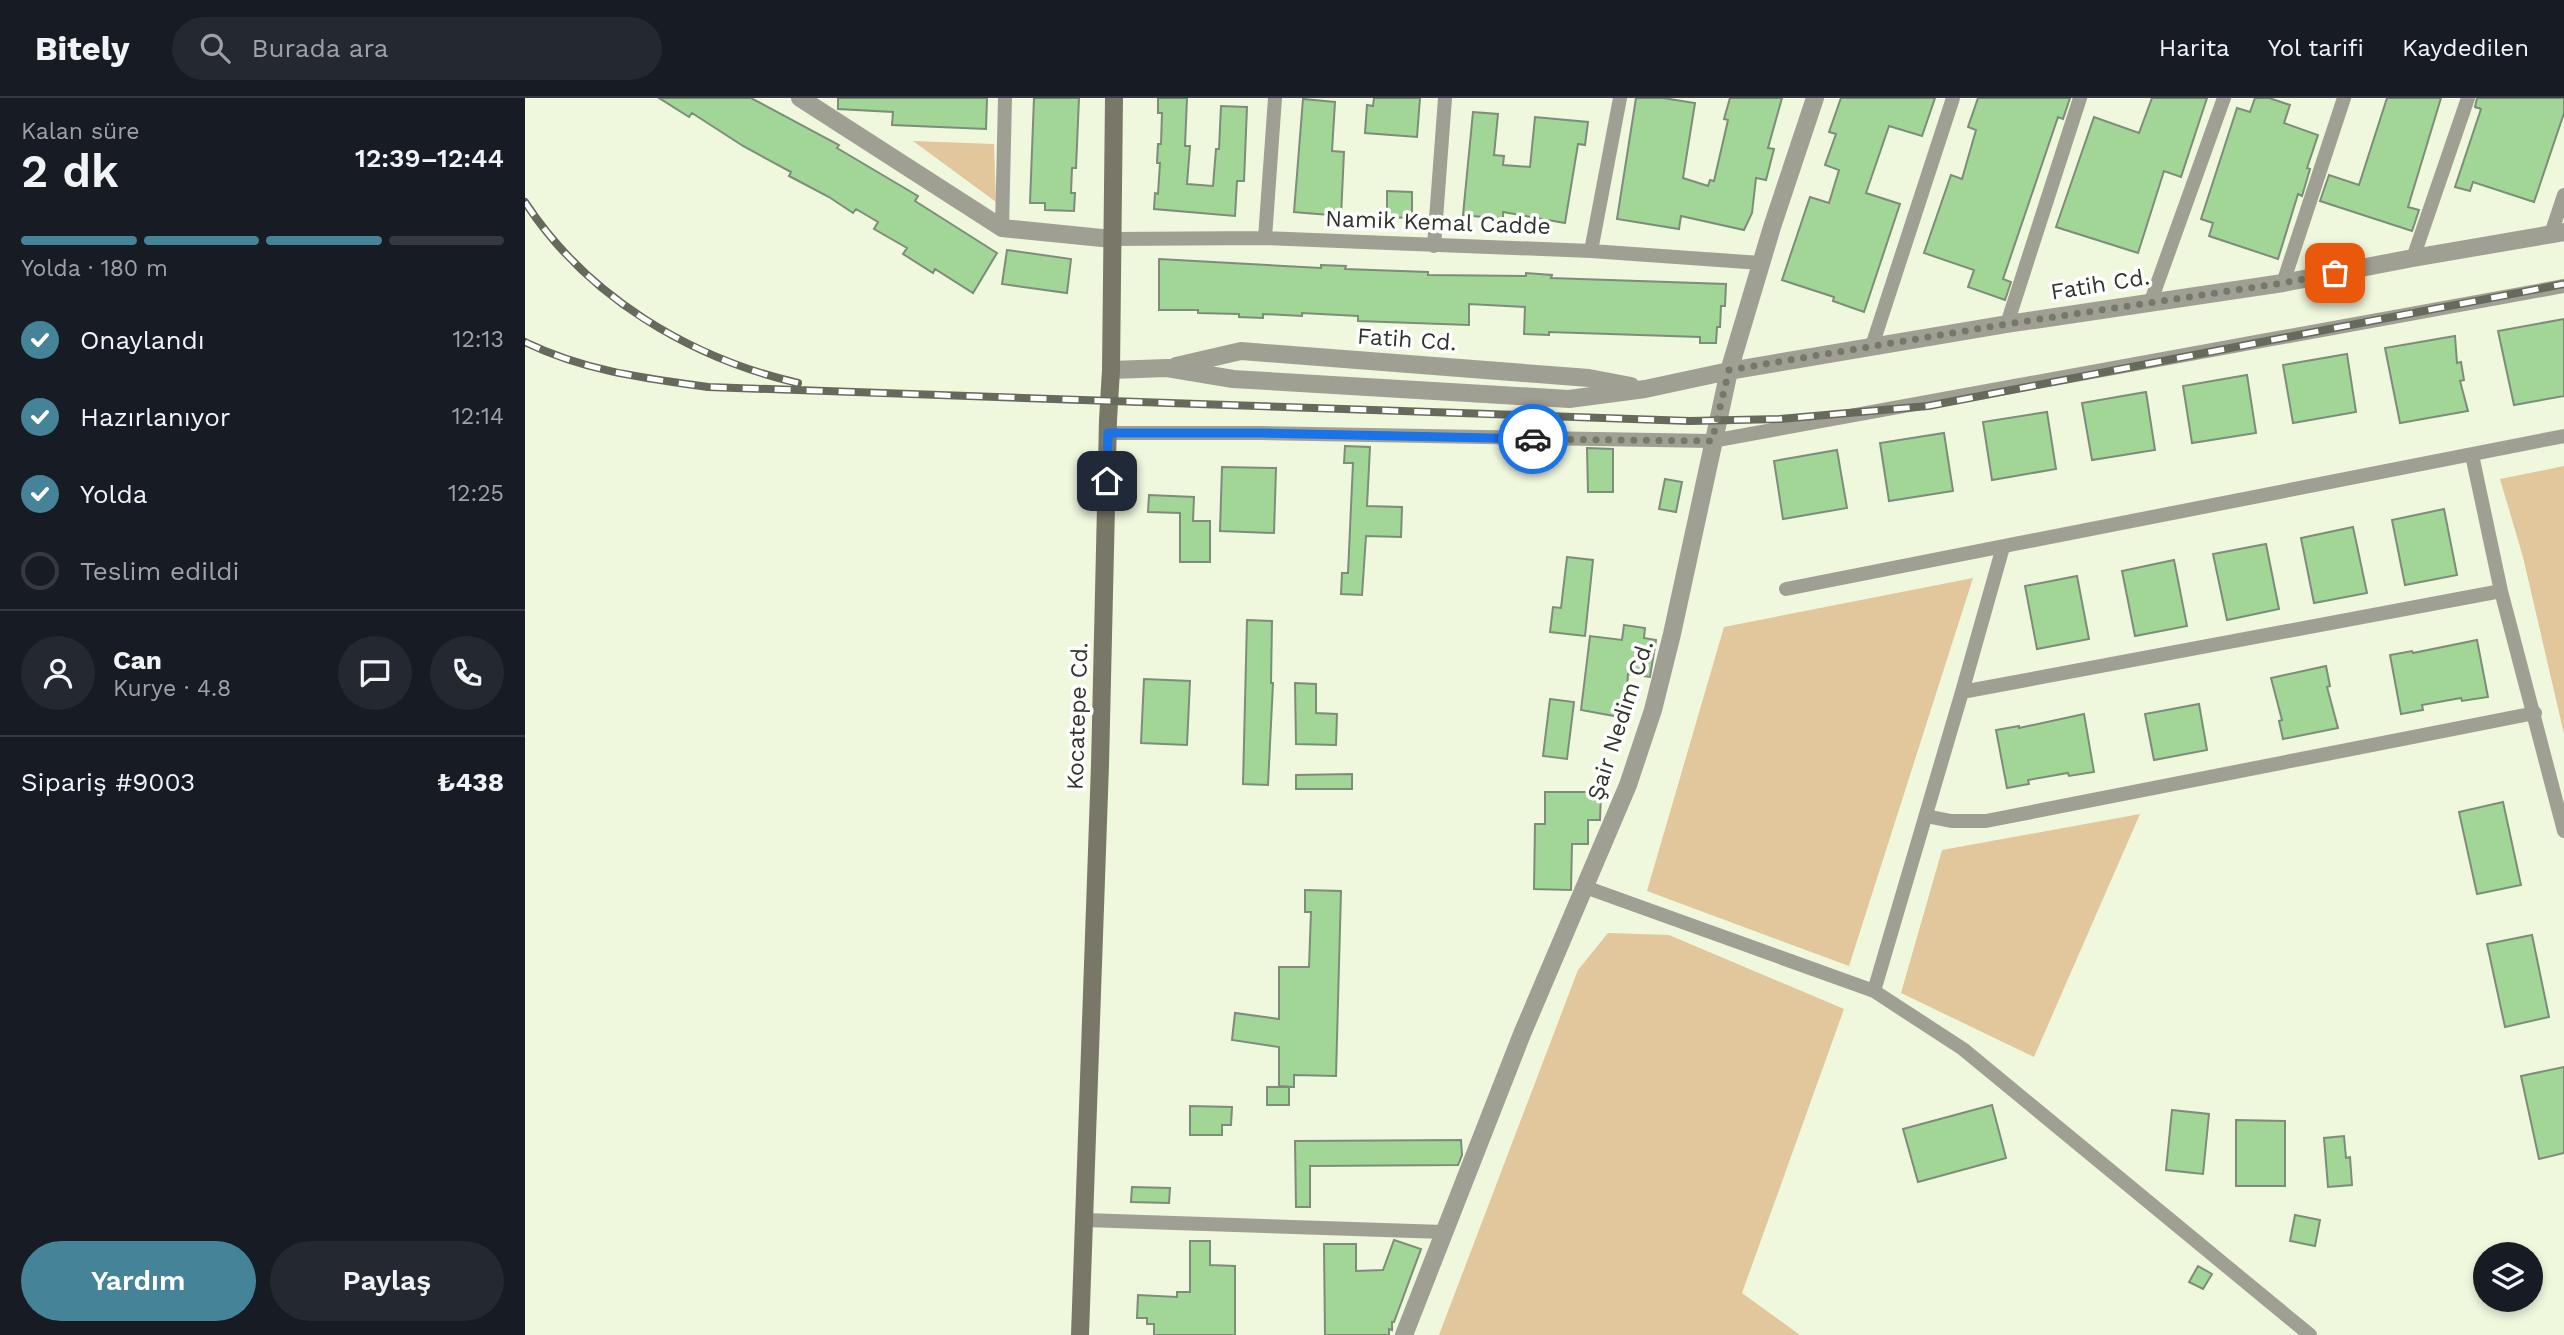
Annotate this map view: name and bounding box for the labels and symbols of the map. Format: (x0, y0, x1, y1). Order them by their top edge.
street label: Namik Kemal Cadde (1325, 205, 1551, 240)
pin (2305, 243, 2365, 303)
street label: Fatih Cd. (2049, 263, 2151, 306)
street label: Fatih Cd. (1356, 323, 1458, 356)
courier (1498, 404, 1568, 474)
pin (1077, 451, 1137, 511)
street label: Şair Nedim Cd. (1582, 637, 1659, 804)
street label: Kocatepe Cd. (1061, 642, 1094, 791)

